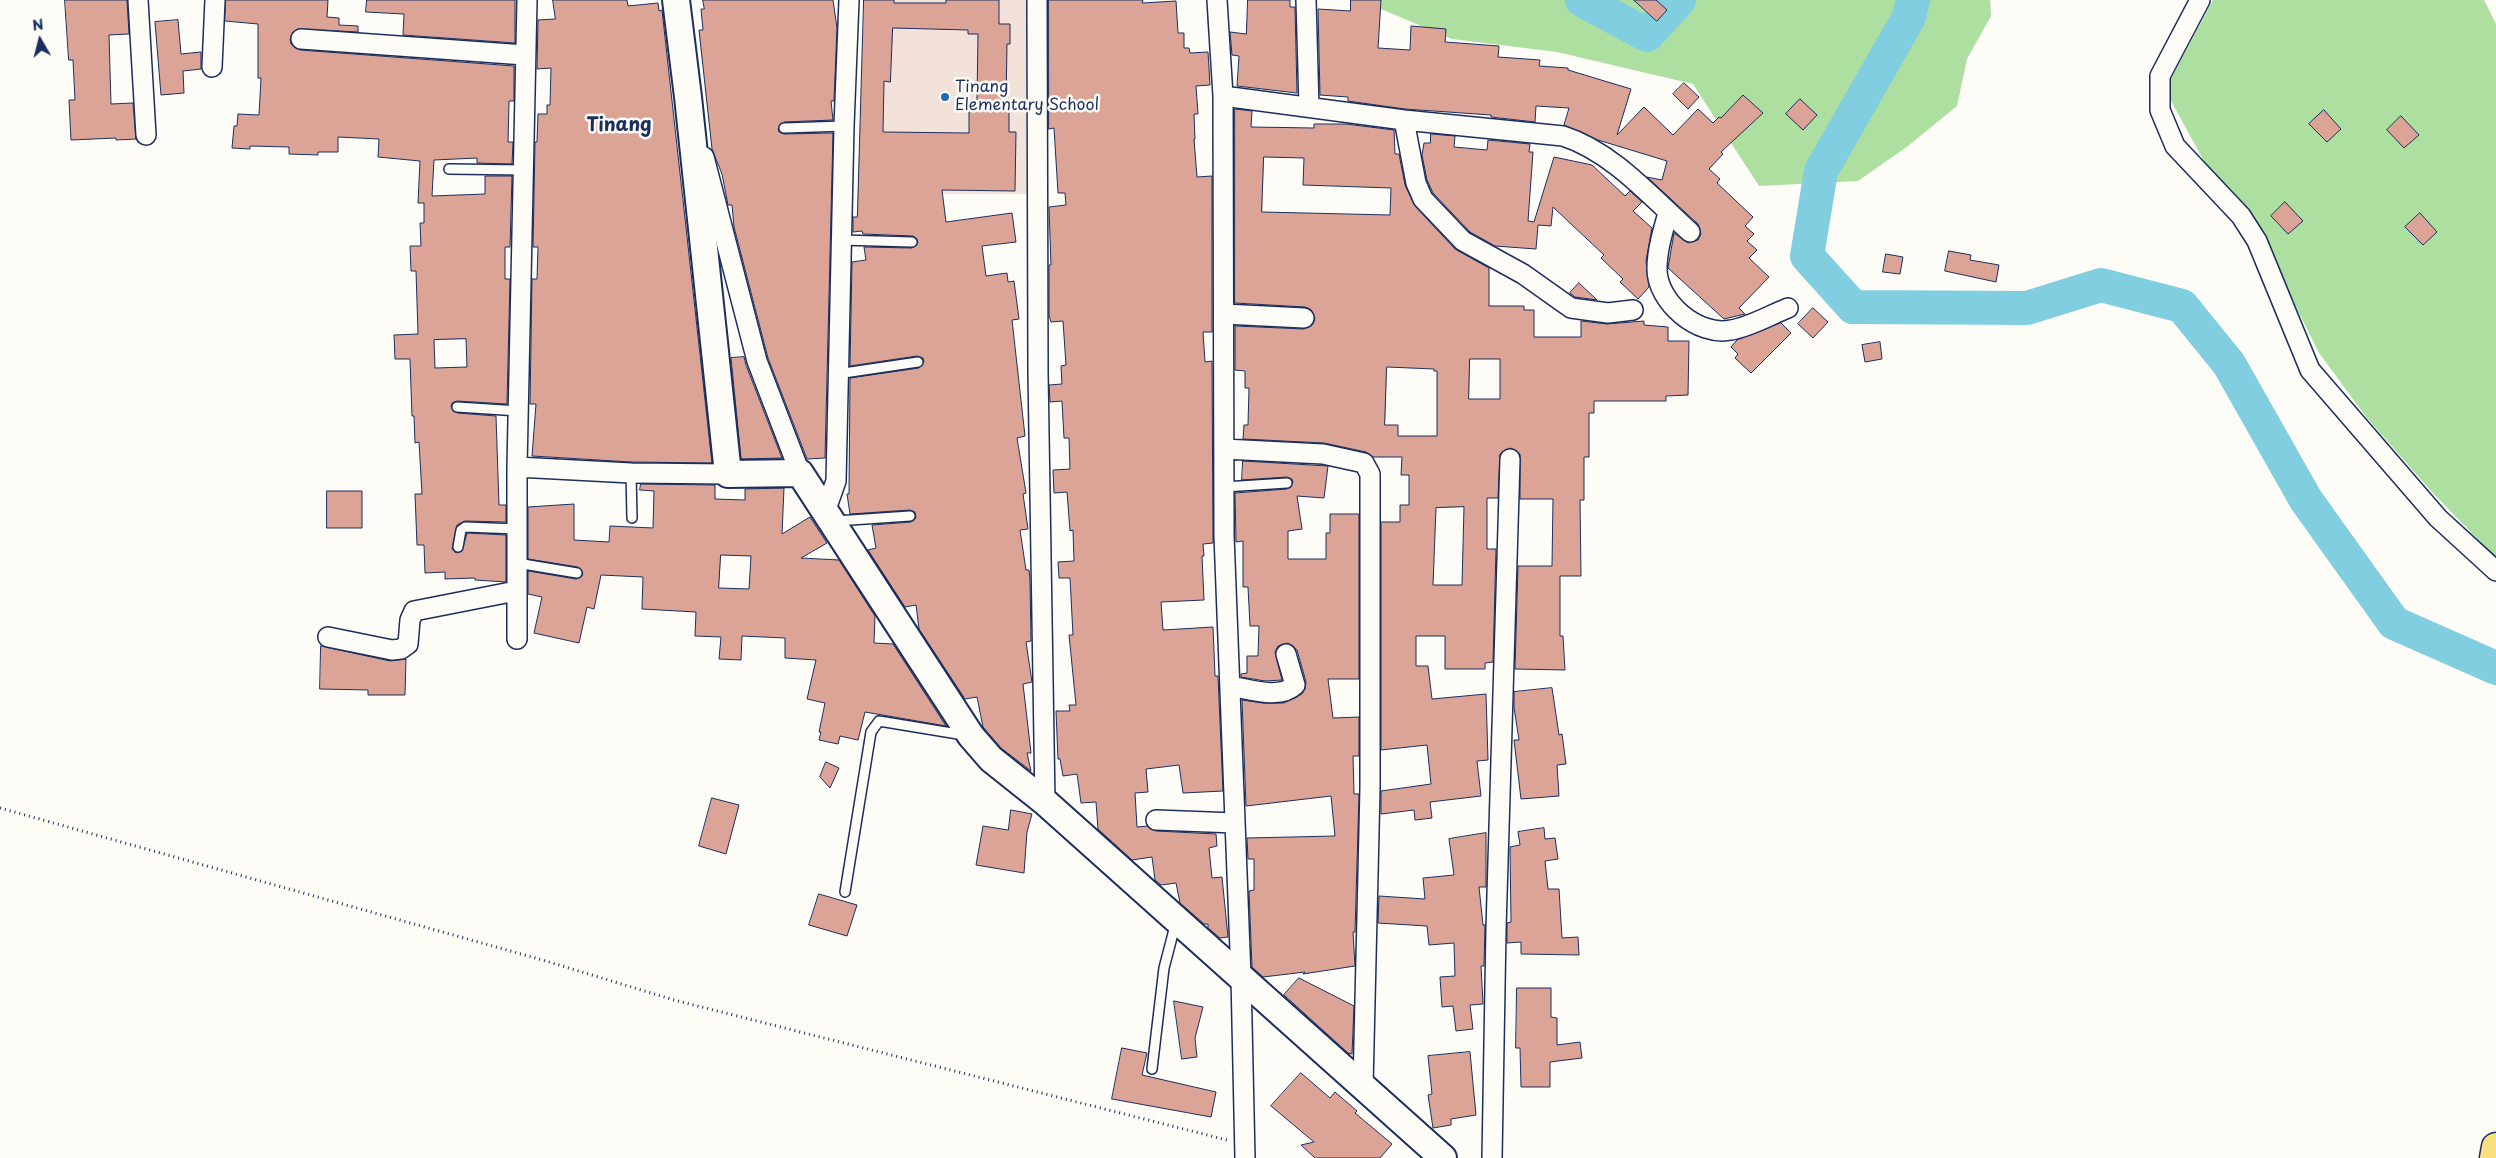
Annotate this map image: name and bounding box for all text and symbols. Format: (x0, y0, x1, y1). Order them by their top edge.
text: N (31, 13, 45, 36)
north arrow (15, 15, 65, 65)
place label: Tinang Elementary School (955, 78, 1099, 116)
marker: Tinang Elementary School (939, 91, 951, 103)
district label: Tinang (586, 115, 652, 137)

